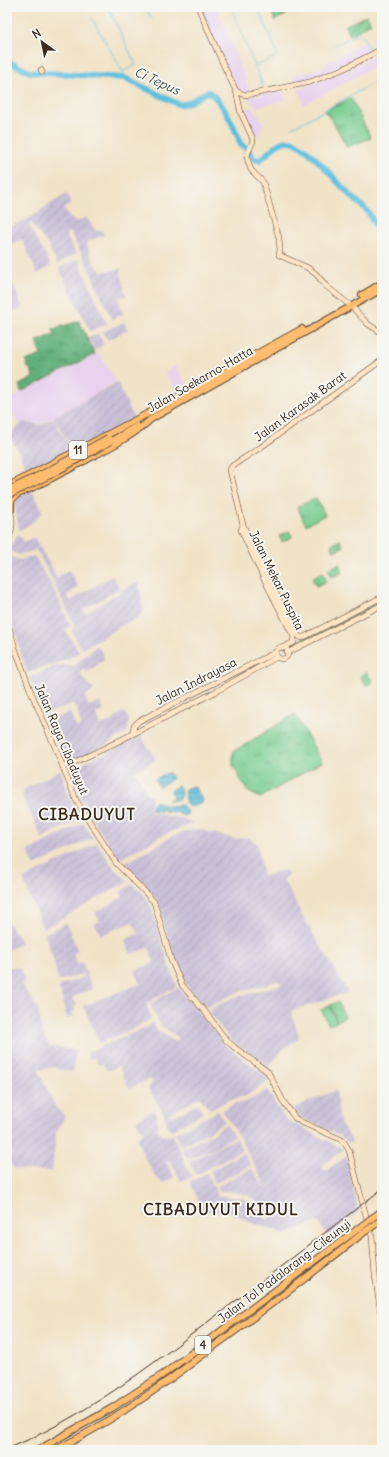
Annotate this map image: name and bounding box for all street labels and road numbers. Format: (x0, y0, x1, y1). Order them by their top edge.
street label: Jalan Soekarno-Hatta (145, 343, 255, 415)
street label: Jalan Karasak Barat (251, 368, 349, 444)
road number: 11 (69, 441, 87, 459)
street label: Jalan Mekar Puspita (246, 528, 308, 632)
street label: Jalan Indrayasa (153, 654, 239, 708)
street label: Jalan Raya Cibaduyut (32, 681, 92, 797)
street label: Jalan Tol Padalarang–Cileunyi (215, 1216, 353, 1326)
road number: 4 (195, 1336, 211, 1354)

